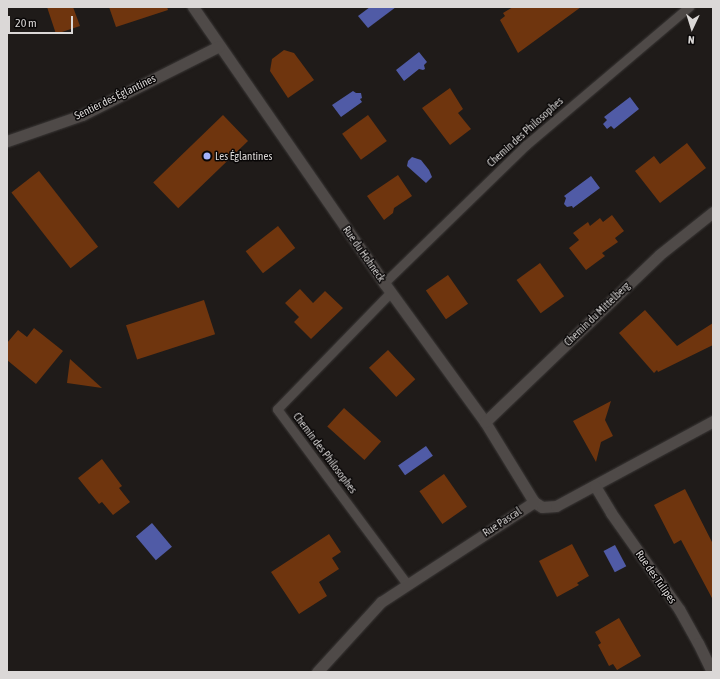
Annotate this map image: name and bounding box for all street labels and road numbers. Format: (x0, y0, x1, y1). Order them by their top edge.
street label: Sentier des Églantines (72, 72, 158, 122)
street label: Chemin des Philosophes (484, 94, 566, 170)
street label: Rue du Hohneck (340, 223, 388, 285)
street label: Chemin du Mittelberg (561, 279, 633, 349)
street label: Chemin des Philosophes (290, 410, 360, 496)
street label: Rue Pascal (480, 505, 524, 539)
street label: Rue des Tulipes (633, 548, 679, 606)

